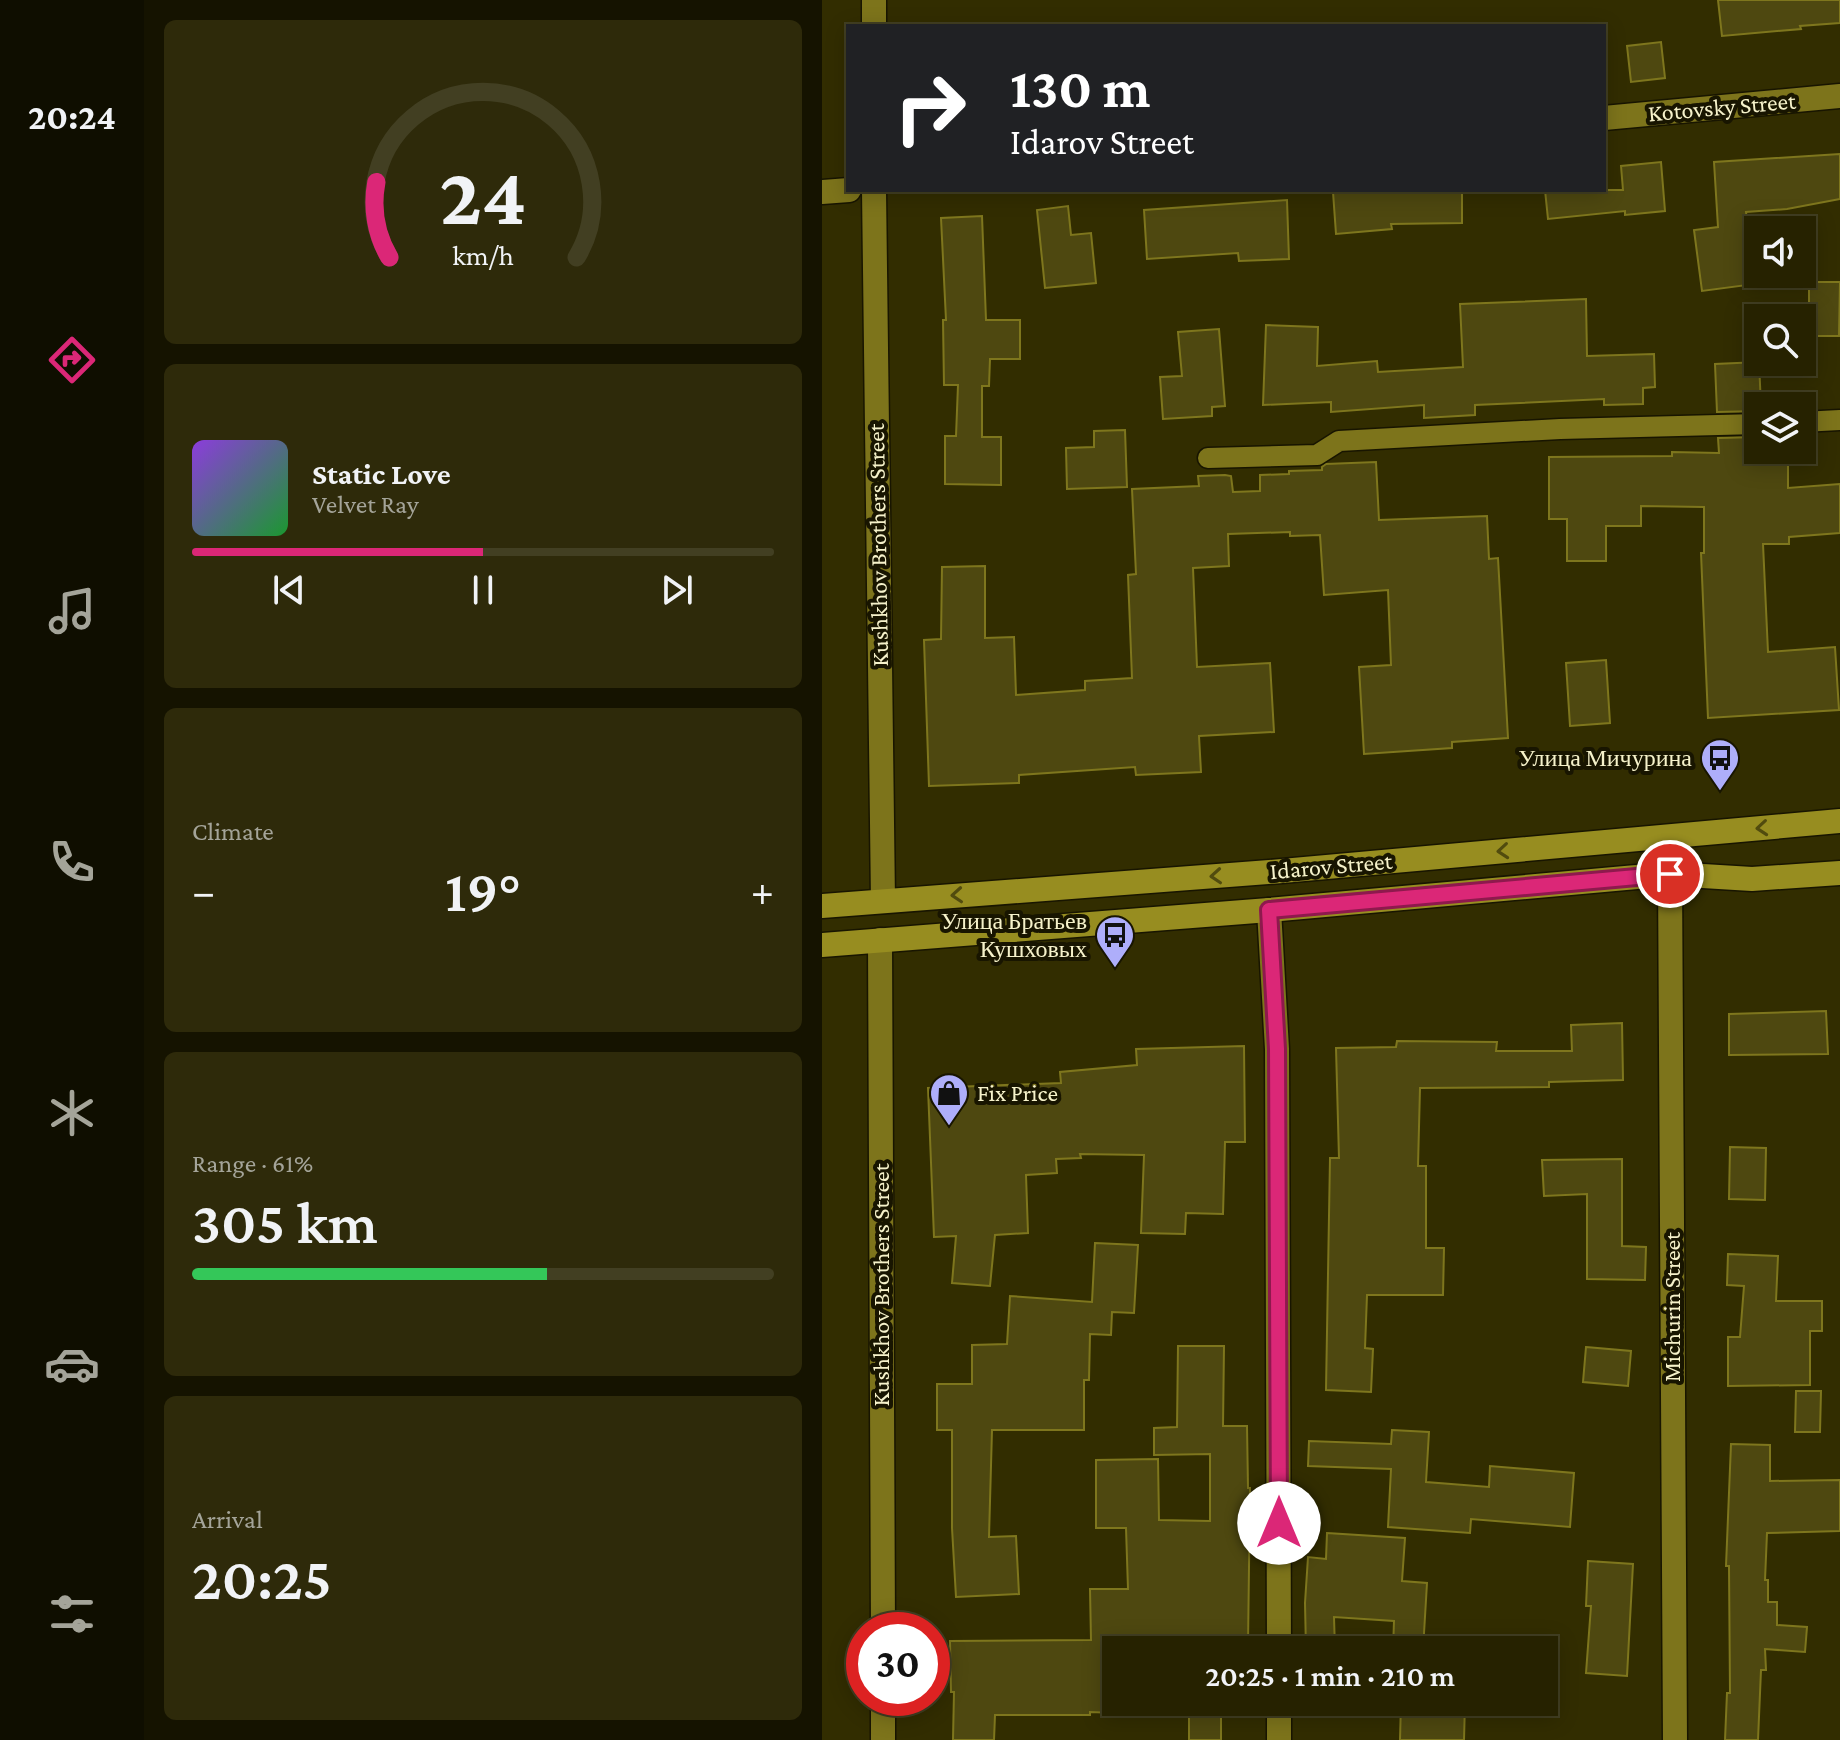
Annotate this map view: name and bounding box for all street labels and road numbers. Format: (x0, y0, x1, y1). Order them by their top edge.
street label: Kotovsky Street (1647, 87, 1798, 126)
street label: Kushkhov Brothers Street (862, 422, 893, 667)
street label: Idarov Street (1269, 847, 1394, 884)
street label: Kushkhov Brothers Street (867, 1162, 894, 1407)
street label: Michurin Street (1658, 1231, 1685, 1382)

